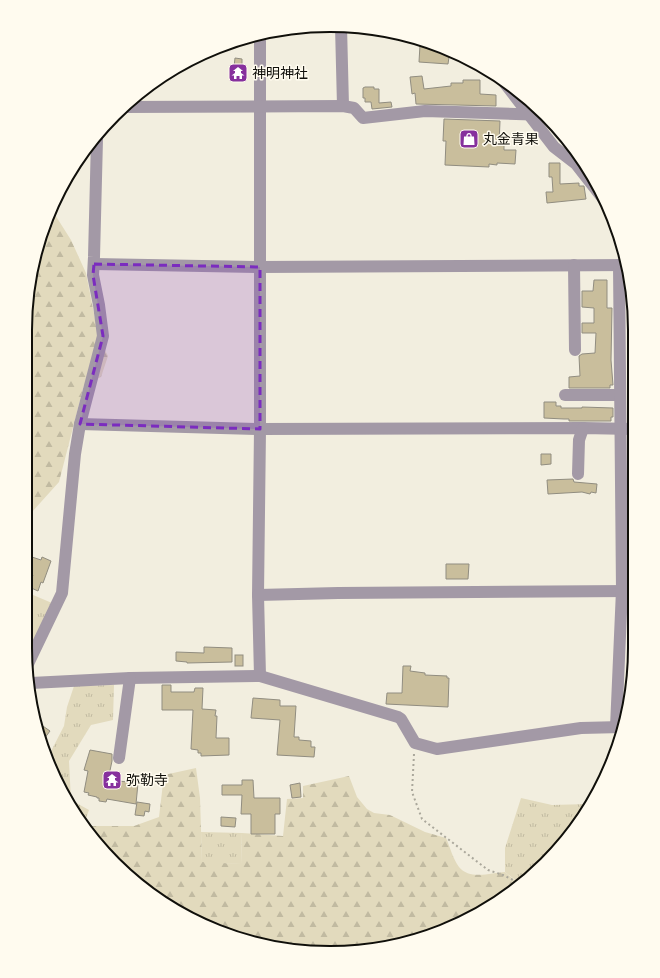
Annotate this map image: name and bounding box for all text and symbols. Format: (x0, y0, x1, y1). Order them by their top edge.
temple icon: 神明神社 (227, 62, 249, 84)
place label: 神明神社 (252, 63, 308, 82)
shop icon: 丸金青果 (458, 128, 480, 150)
place label: 丸金青果 (483, 129, 539, 148)
temple icon: 弥勒寺 (101, 769, 123, 791)
place label: 弥勒寺 (126, 770, 168, 789)

